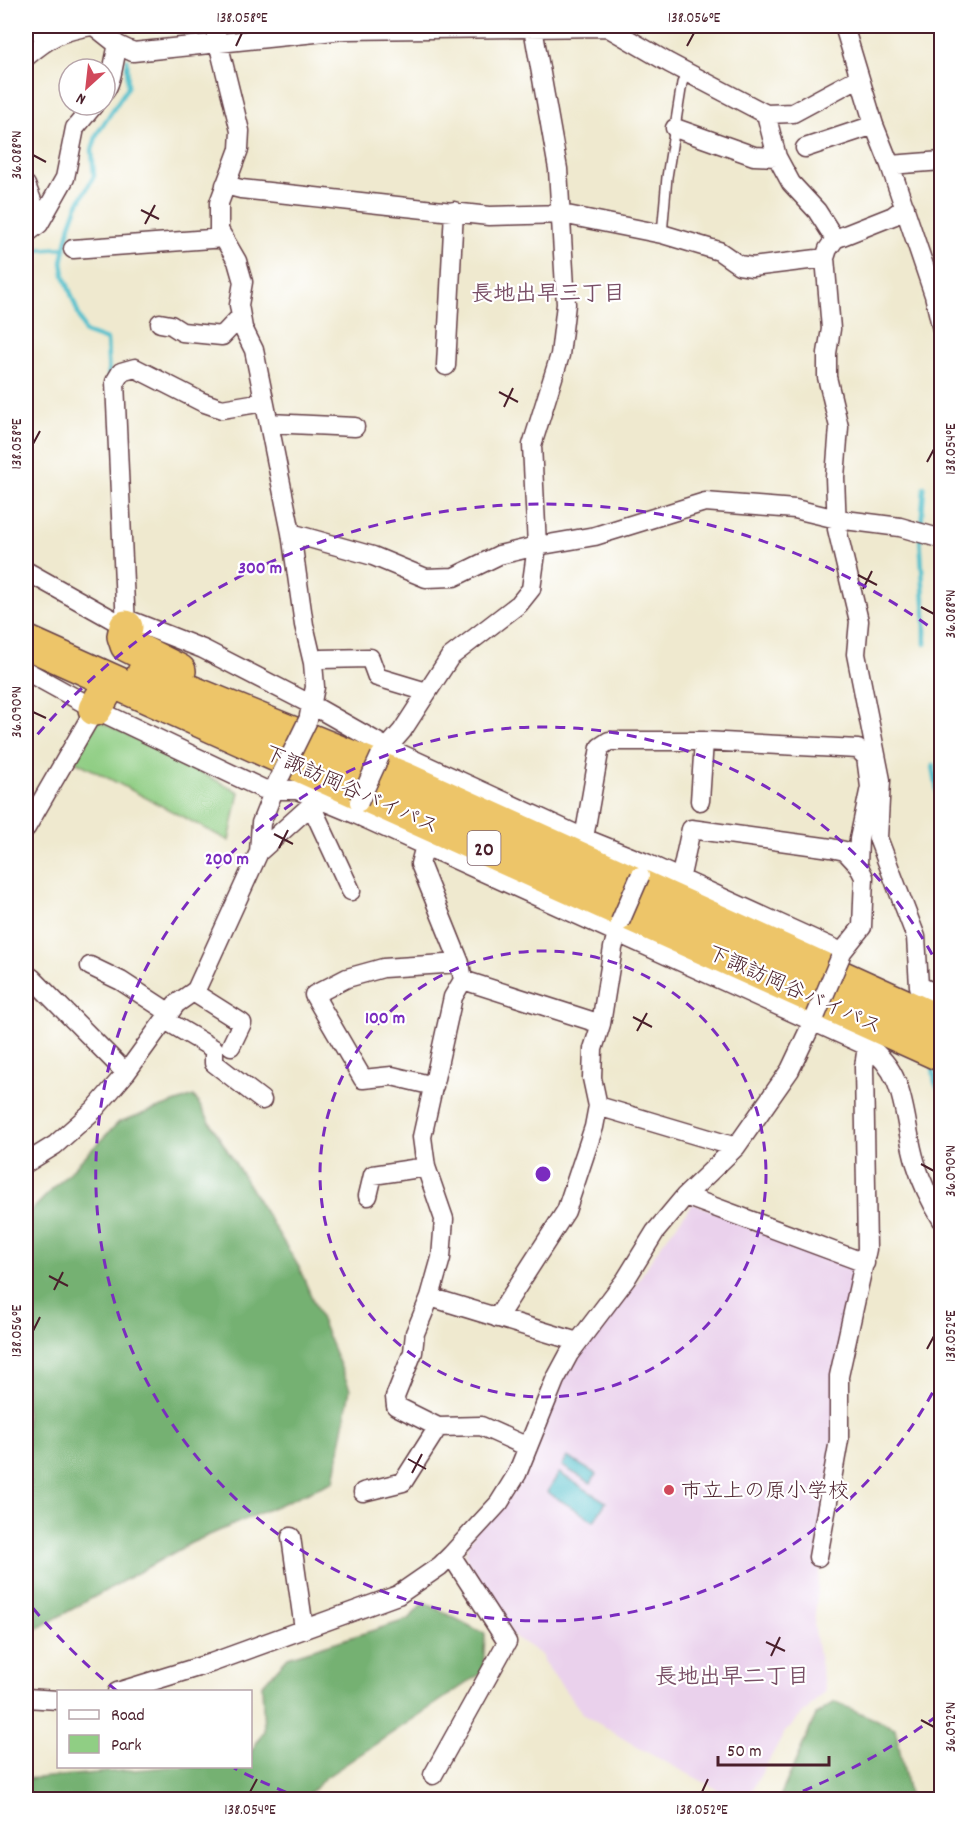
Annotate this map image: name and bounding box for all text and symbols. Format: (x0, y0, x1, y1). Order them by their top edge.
text: 138.058°E (216, 8, 268, 30)
text: 138.056°E (668, 8, 720, 30)
north arrow (57, 57, 117, 117)
text: N (72, 86, 90, 110)
text: 36.088°N (7, 131, 29, 179)
district label: 長地出早三丁目 (471, 280, 625, 311)
text: 138.058°E (7, 418, 29, 470)
text: 138.054°E (941, 423, 963, 475)
text: 300 m (238, 557, 282, 582)
text: 36.088°N (941, 590, 963, 638)
text: 36.090°N (7, 686, 29, 738)
street label: 下諏訪岡谷バイパス (259, 740, 443, 844)
road number: 20 (468, 831, 500, 865)
text: 200 m (205, 848, 249, 873)
street label: 下諏訪岡谷バイパス (702, 940, 886, 1044)
text: 100 m (365, 1007, 405, 1032)
text: 36.090°N (941, 1145, 963, 1197)
centre of rings (533, 1164, 553, 1184)
text: 138.056°E (7, 1305, 29, 1357)
text: 138.052°E (941, 1310, 963, 1362)
place label: 市立上の原小学校 (681, 1478, 849, 1508)
marker: 市立上の原小学校 (662, 1483, 676, 1497)
district label: 長地出早二丁目 (655, 1663, 809, 1694)
legend (57, 1690, 252, 1768)
text: 36.092°N (941, 1702, 963, 1752)
text: Road (111, 1704, 145, 1729)
scale bar (718, 1729, 829, 1767)
text: Park (111, 1734, 142, 1759)
text: 50 m (727, 1740, 762, 1765)
text: 138.054°E (224, 1800, 276, 1822)
text: 138.052°E (676, 1800, 728, 1822)

